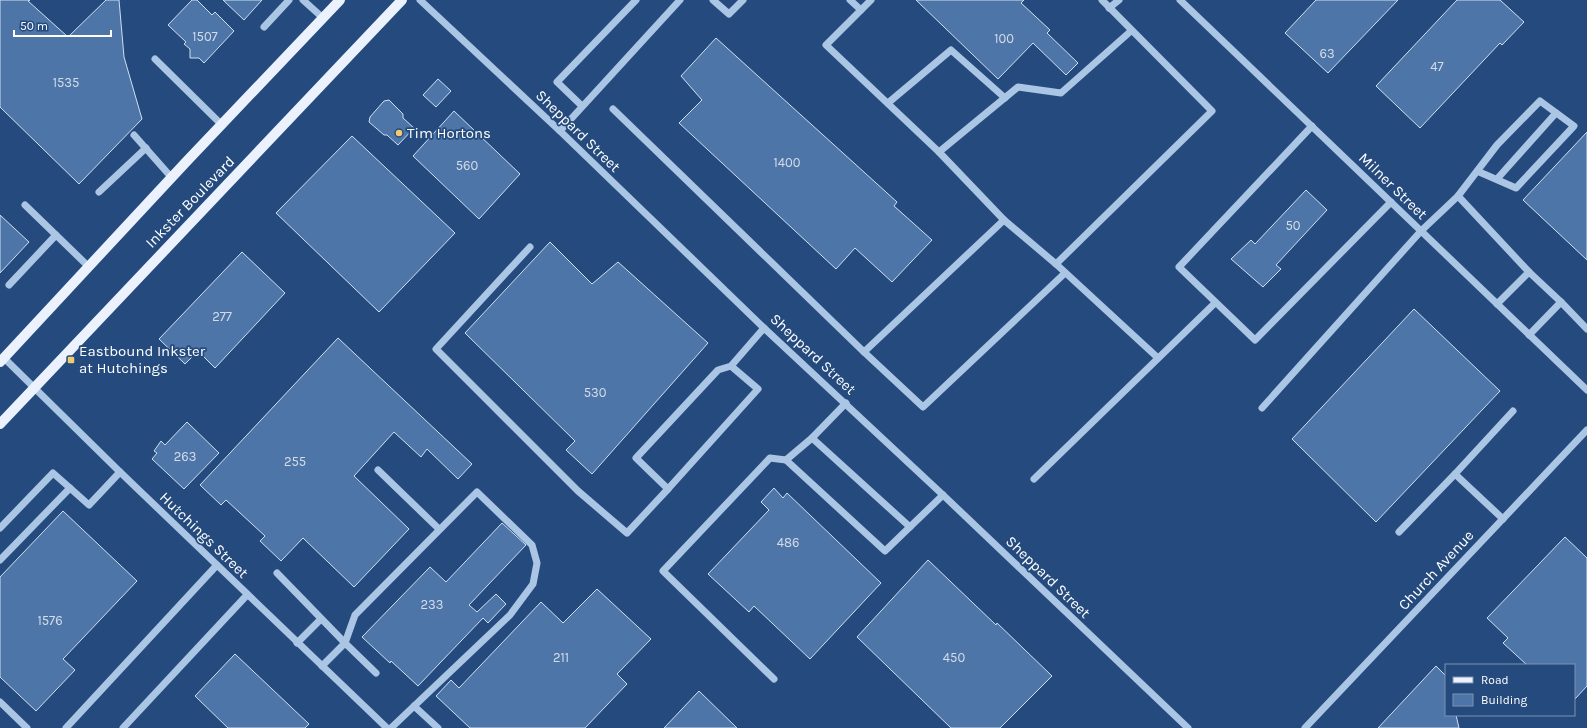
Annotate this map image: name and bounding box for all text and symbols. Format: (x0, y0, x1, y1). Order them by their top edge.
scale bar (14, 12, 111, 38)
text: 50 m (20, 19, 48, 33)
house number: 1507 (192, 29, 218, 44)
house number: 100 (994, 31, 1014, 46)
house number: 63 (1319, 46, 1335, 61)
house number: 47 (1430, 59, 1444, 74)
house number: 1535 (53, 75, 79, 90)
street label: Sheppard Street (532, 86, 624, 176)
place label: Tim Hortons (407, 124, 491, 142)
marker: Tim Hortons (394, 128, 404, 138)
street label: Milner Street (1355, 149, 1431, 223)
street label: Inkster Boulevard (142, 152, 238, 252)
house number: 1400 (774, 155, 801, 170)
house number: 560 (456, 158, 479, 173)
house number: 50 (1285, 218, 1301, 233)
house number: 277 (212, 309, 232, 324)
street label: Sheppard Street (766, 310, 860, 399)
place label: Eastbound Inkster at Hutchings (79, 342, 206, 377)
marker: Eastbound Inkster at Hutchings (66, 355, 76, 365)
house number: 530 (584, 385, 607, 400)
house number: 263 (174, 449, 196, 464)
house number: 255 (284, 454, 306, 469)
street label: Hutchings Street (156, 488, 252, 582)
street label: Church Avenue (1394, 526, 1478, 614)
street label: Sheppard Street (1002, 532, 1094, 622)
house number: 486 (777, 535, 799, 550)
house number: 233 (421, 597, 443, 612)
house number: 1576 (37, 613, 63, 628)
house number: 211 (553, 650, 569, 665)
house number: 450 (943, 650, 965, 665)
legend (1445, 664, 1575, 716)
text: Road (1481, 673, 1509, 687)
text: Building (1481, 693, 1528, 707)

